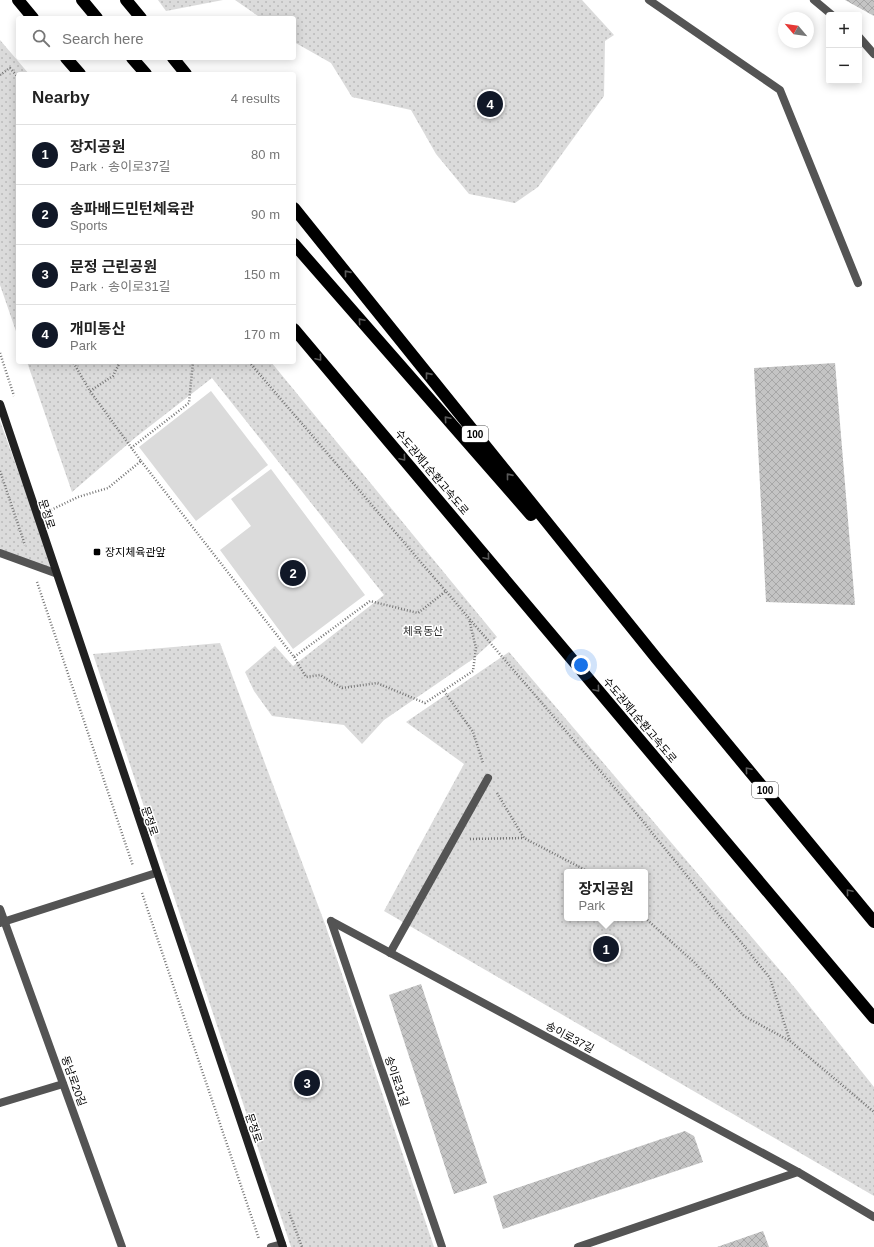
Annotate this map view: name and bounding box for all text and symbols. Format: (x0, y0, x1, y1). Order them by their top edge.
north arrow (778, 12, 814, 48)
map controls (826, 12, 862, 84)
button: + (826, 12, 862, 48)
search box (16, 16, 296, 60)
icon: search (30, 27, 52, 49)
text: Search here (62, 30, 144, 47)
button: − (826, 48, 862, 84)
text: Nearby (32, 88, 90, 107)
pin: 4 (477, 89, 503, 119)
text: 4 results (231, 91, 280, 106)
text: 장지공원 (70, 138, 125, 155)
text: 1 (41, 147, 49, 162)
text: 80 m (251, 147, 280, 162)
text: Park · 송이로37길 (70, 159, 171, 174)
text: 송파배드민턴체육관 (70, 200, 194, 217)
text: 2 (41, 207, 49, 222)
text: 90 m (251, 207, 280, 222)
text: Sports (70, 218, 108, 233)
text: 문정 근린공원 (70, 258, 157, 275)
text: 3 (41, 267, 49, 282)
text: 150 m (244, 267, 280, 282)
one-way arrow (344, 271, 351, 278)
text: Park · 송이로31길 (70, 279, 171, 294)
one-way arrow (359, 318, 366, 326)
text: 개미동산 (70, 320, 125, 337)
text: 4 (41, 327, 49, 342)
text: 170 m (244, 327, 280, 342)
text: Park (70, 338, 97, 353)
one-way arrow (315, 354, 322, 361)
one-way arrow (426, 372, 433, 379)
one-way arrow (444, 416, 452, 424)
road number: 100 (462, 426, 488, 442)
street label: 수도권제1순환고속도로 (393, 427, 471, 517)
one-way arrow (398, 453, 405, 461)
one-way arrow (507, 473, 514, 481)
street label: 문정로 (37, 498, 57, 530)
place label: 장지체육관앞 (105, 546, 166, 558)
marker: 장지체육관앞 (92, 547, 102, 557)
one-way arrow (482, 553, 489, 560)
pin: 2 (280, 558, 306, 588)
park label: 체육동산 (403, 625, 443, 637)
your location (571, 655, 591, 675)
street label: 수도권제1순환고속도로 (601, 675, 679, 765)
one-way arrow (593, 684, 600, 692)
one-way arrow (746, 767, 753, 775)
road number: 100 (752, 782, 778, 798)
street label: 문정로 (139, 805, 161, 837)
popup (564, 869, 648, 921)
text: 장지공원 (578, 880, 634, 897)
one-way arrow (847, 889, 854, 896)
text: Park (578, 898, 605, 913)
pin: 1 (593, 934, 619, 964)
street label: 송이로37길 (544, 1019, 596, 1055)
street label: 동남로20길 (59, 1054, 89, 1108)
street label: 송이로31길 (383, 1054, 411, 1108)
pin: 3 (294, 1068, 320, 1098)
street label: 문정로 (243, 1112, 265, 1144)

